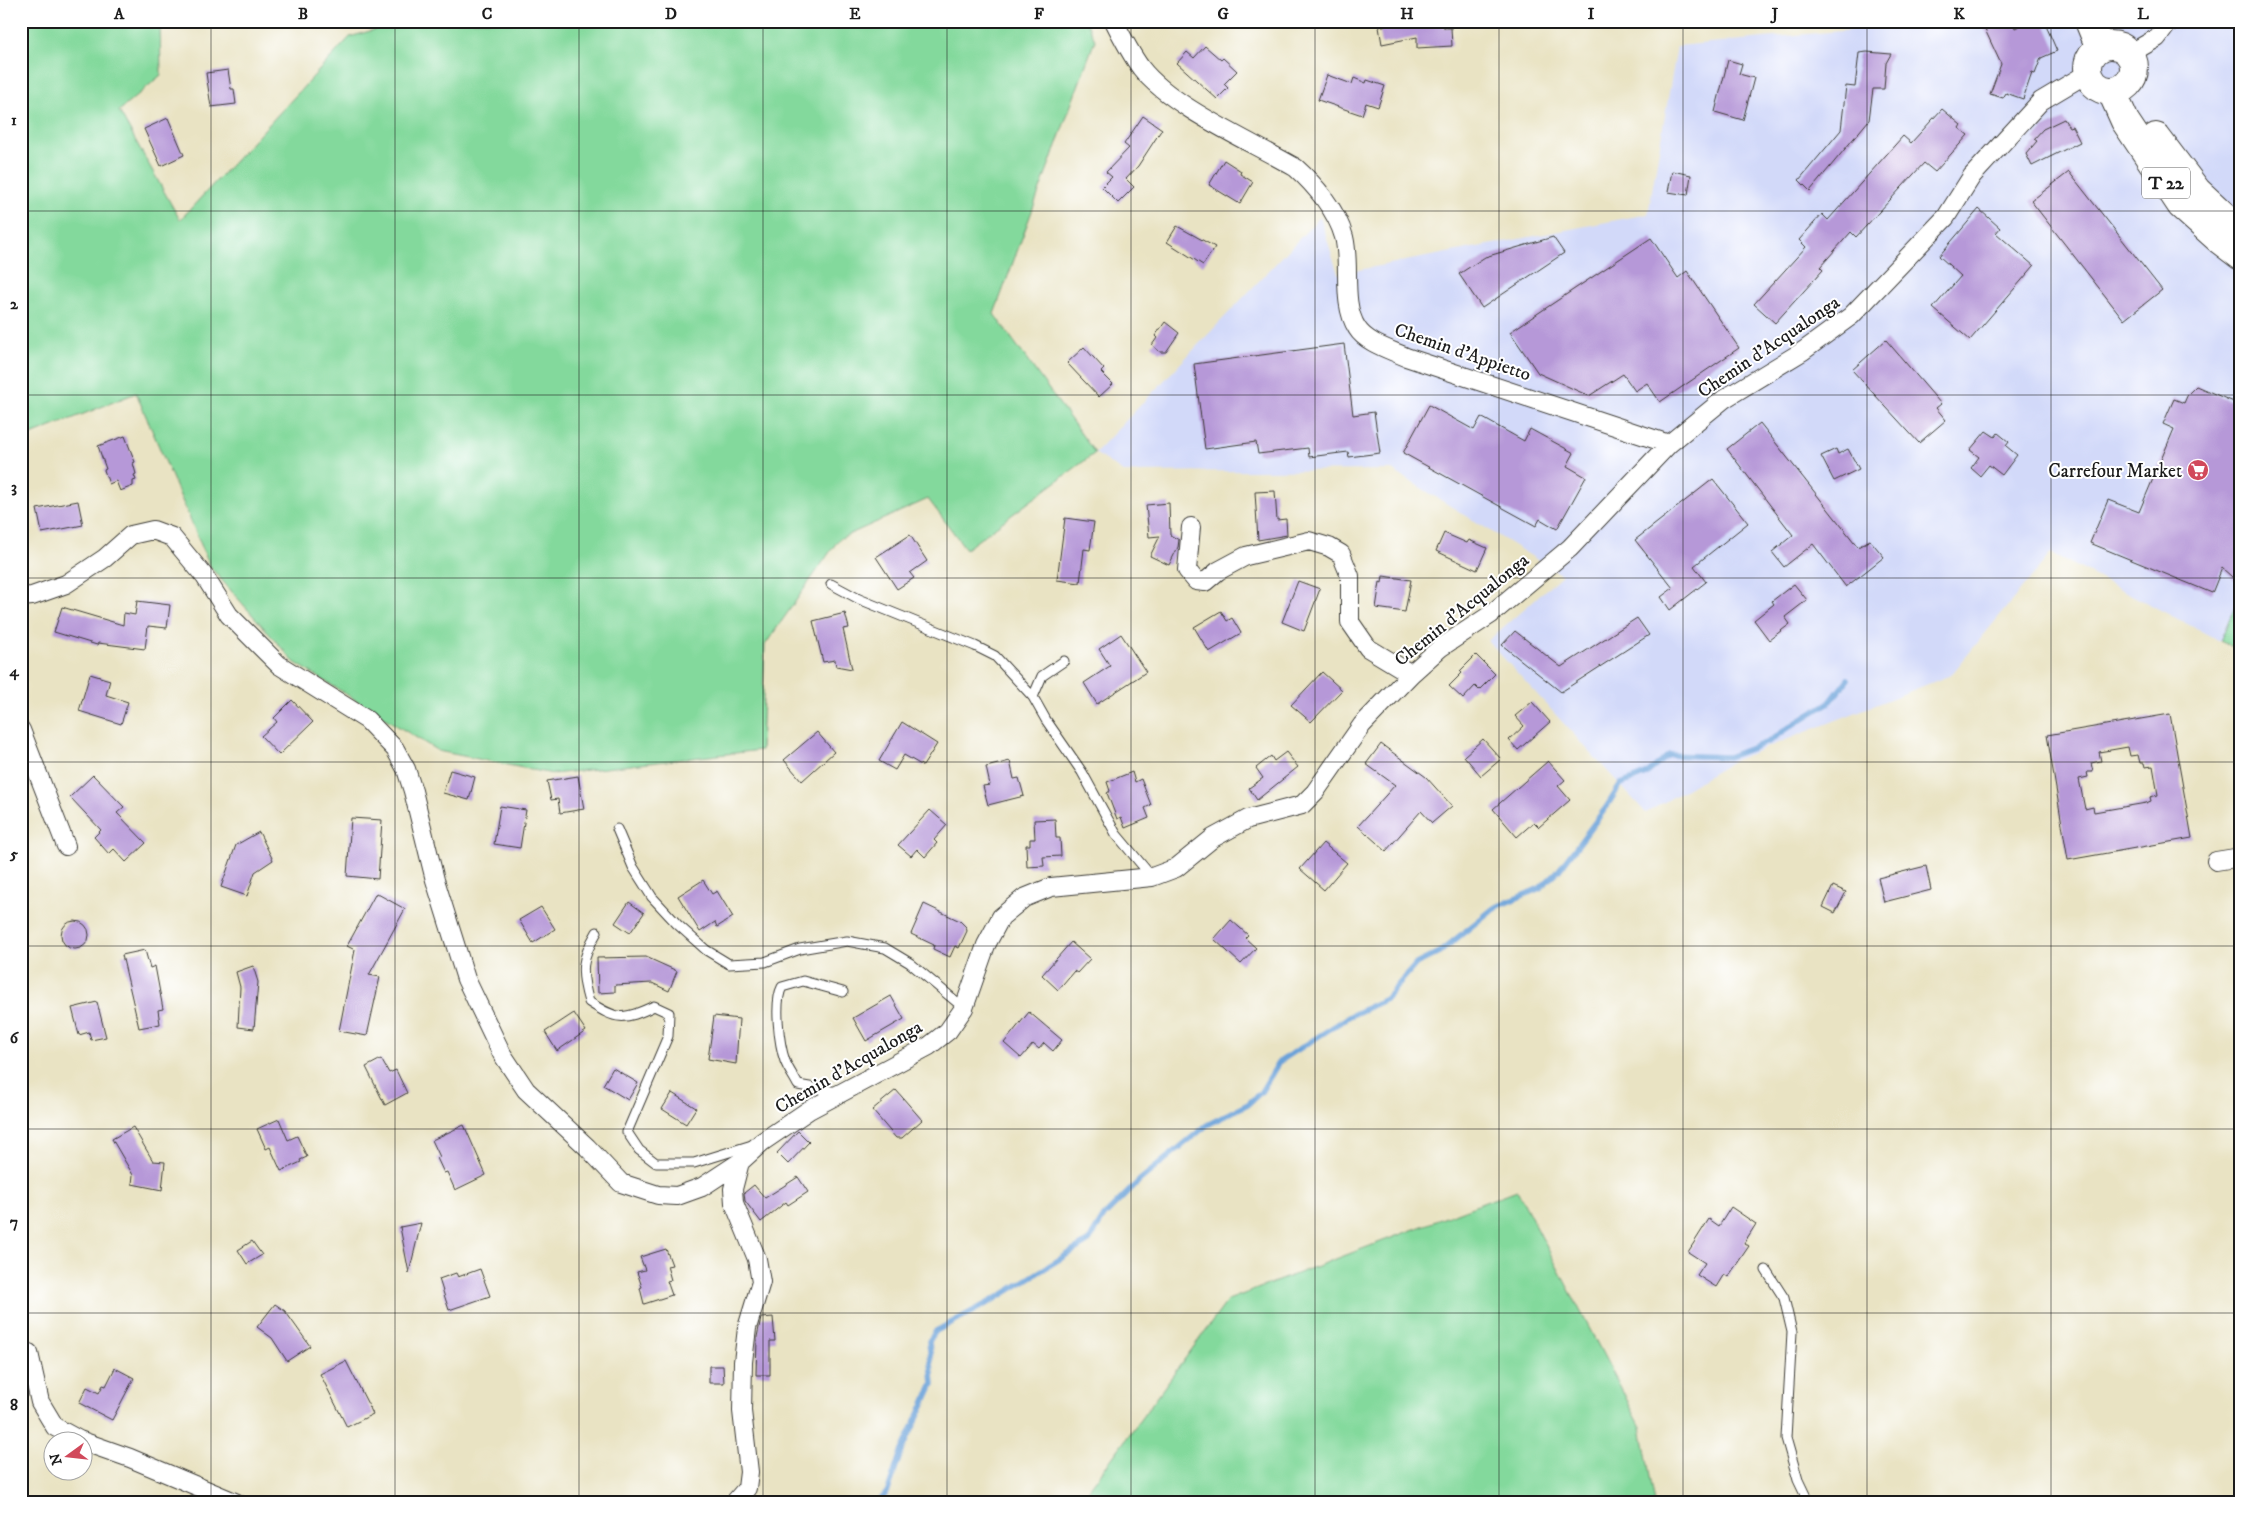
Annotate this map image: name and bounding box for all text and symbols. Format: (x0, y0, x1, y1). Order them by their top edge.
text: A (113, 4, 125, 24)
text: B (298, 4, 308, 24)
text: C (482, 4, 492, 24)
text: D (665, 4, 677, 24)
text: E (849, 4, 861, 24)
text: F (1034, 4, 1044, 24)
text: G (1217, 4, 1229, 24)
text: H (1400, 4, 1414, 24)
text: I (1588, 4, 1595, 24)
text: J (1770, 4, 1779, 24)
text: K (1953, 4, 1965, 24)
text: L (2137, 4, 2149, 24)
text: 1 (11, 110, 17, 130)
road number: T 22 (2142, 168, 2190, 198)
street label: Chemin d'Acqualonga (1693, 291, 1845, 404)
text: 2 (10, 294, 19, 314)
street label: Chemin d'Appietto (1391, 318, 1534, 387)
supermarket icon: Carrefour Market (2186, 458, 2210, 482)
place label: Carrefour Market (2048, 460, 2182, 483)
text: 3 (11, 477, 17, 497)
street label: Chemin d'Acqualonga (1390, 549, 1534, 672)
text: 4 (8, 661, 19, 681)
text: 5 (9, 844, 18, 864)
street label: Chemin d'Acqualonga (771, 1016, 927, 1120)
text: 6 (10, 1028, 20, 1048)
text: 7 (10, 1212, 18, 1232)
text: 8 (10, 1395, 18, 1415)
north arrow (42, 1432, 92, 1482)
text: N (46, 1451, 67, 1467)

